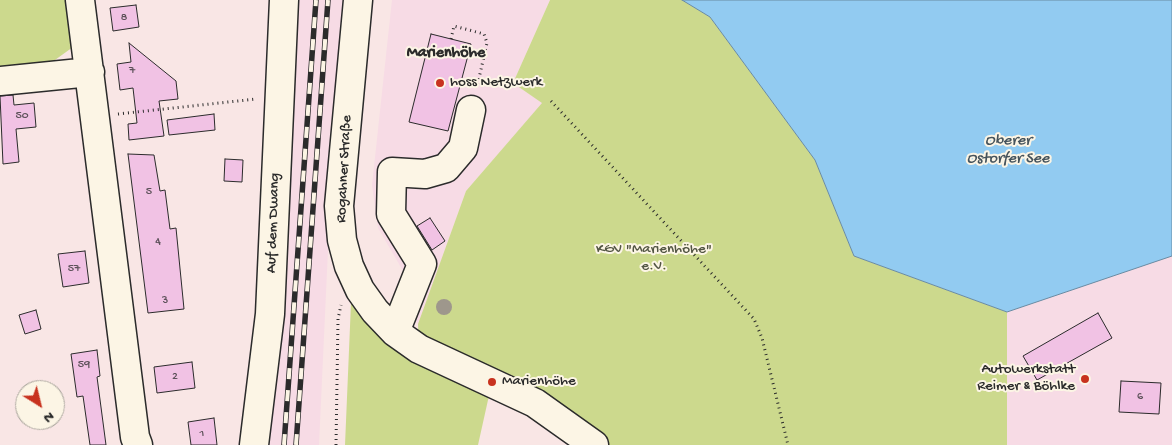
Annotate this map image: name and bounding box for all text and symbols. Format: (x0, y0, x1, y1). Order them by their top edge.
house number: 8 (121, 11, 127, 25)
district label: Marienhöhe (407, 44, 485, 64)
house number: 7 (129, 64, 135, 78)
place label: hoss Netzwerk (450, 74, 542, 92)
marker: hoss Netzwerk (434, 77, 446, 89)
house number: 50 (15, 109, 29, 123)
street label: Rogahner Straße (333, 115, 357, 223)
water label: Oberer Ostorfer See (967, 132, 1049, 170)
street label: Auf dem Dwang (263, 173, 285, 273)
house number: 5 (146, 185, 152, 199)
house number: 4 (155, 235, 161, 249)
park label: KGV "Marienhöhe" e.V. (596, 241, 712, 276)
house number: 57 (68, 262, 80, 276)
house number: 3 (162, 294, 168, 308)
house number: 59 (78, 358, 90, 372)
place label: Autowerkstatt Reimer & Böhlke (977, 361, 1075, 396)
house number: 2 (172, 370, 178, 384)
place label: Marienhöhe (502, 373, 576, 391)
marker: Autowerkstatt Reimer & Böhlke (1079, 373, 1091, 385)
marker: Marienhöhe (486, 376, 498, 388)
north arrow (15, 380, 65, 430)
house number: 6 (1137, 390, 1143, 404)
text: N (40, 407, 57, 426)
house number: 1 (200, 427, 204, 441)

